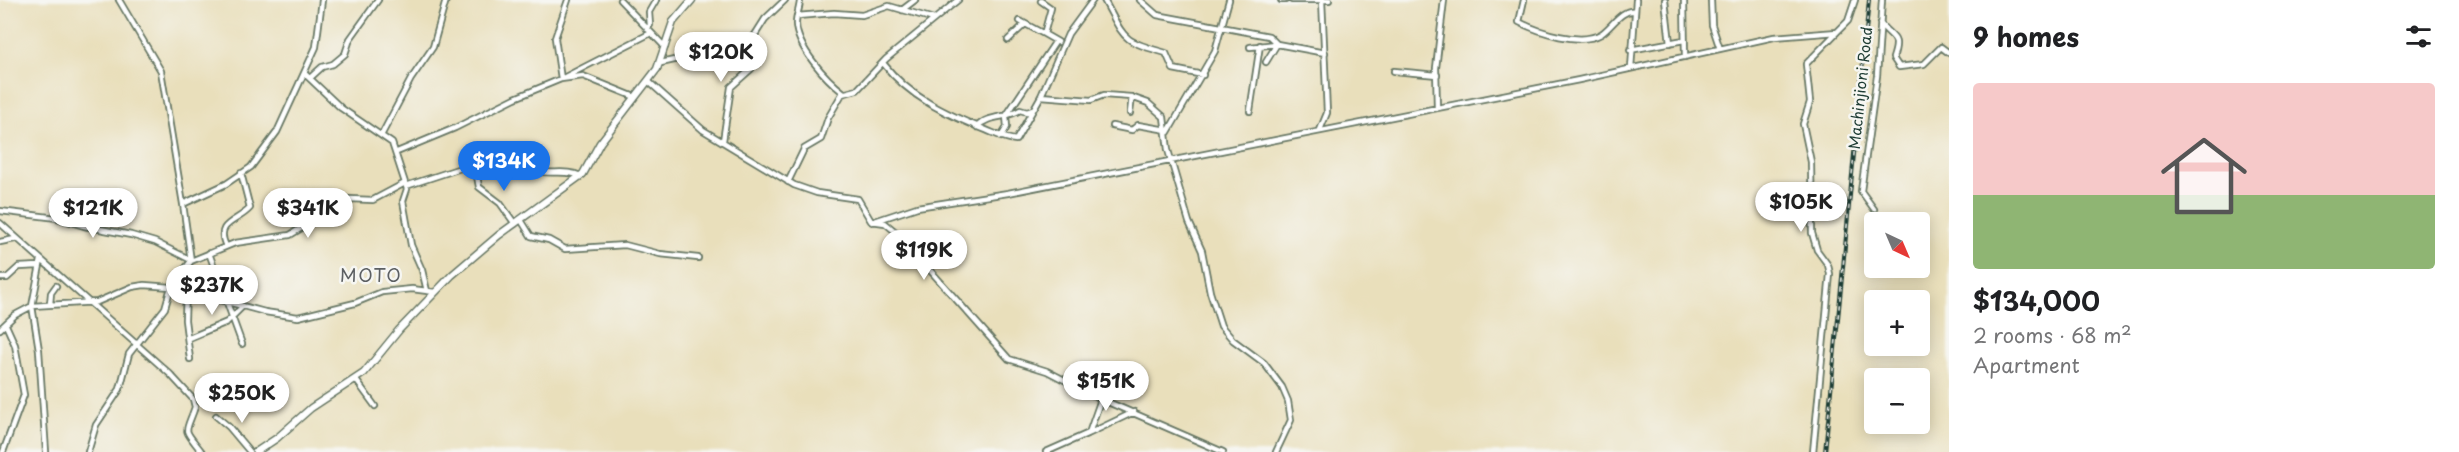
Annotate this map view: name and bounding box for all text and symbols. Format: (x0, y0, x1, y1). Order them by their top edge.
text: 9 homes (1973, 17, 2079, 56)
icon: filters (2402, 20, 2435, 53)
street label: Machinjioni Road (1842, 25, 1877, 150)
pin: $120K (679, 32, 763, 83)
text: $120K (688, 36, 754, 66)
icon: home (2150, 122, 2258, 230)
pin: $134K (462, 141, 546, 192)
text: $134K (472, 145, 536, 175)
pin: $105K (1759, 182, 1843, 233)
text: $105K (1769, 186, 1833, 216)
pin: $121K (51, 188, 135, 239)
pin: $341K (266, 188, 350, 239)
text: $121K (63, 192, 123, 222)
text: $341K (277, 192, 339, 222)
north arrow (1864, 212, 1930, 278)
map controls (1864, 212, 1930, 434)
pin: $119K (882, 230, 966, 281)
text: $119K (895, 234, 953, 264)
district label: MOTO (340, 261, 402, 288)
pin: $237K (170, 265, 254, 316)
text: $237K (180, 269, 244, 299)
text: $134,000 (1973, 281, 2100, 320)
button: + (1864, 290, 1930, 356)
text: 2 rooms · 68 m² (1973, 320, 2132, 350)
text: Apartment (1973, 350, 2080, 380)
pin: $151K (1064, 361, 1148, 412)
text: $151K (1077, 365, 1135, 395)
button: − (1864, 368, 1930, 434)
pin: $250K (200, 373, 284, 424)
text: $250K (208, 377, 276, 407)

